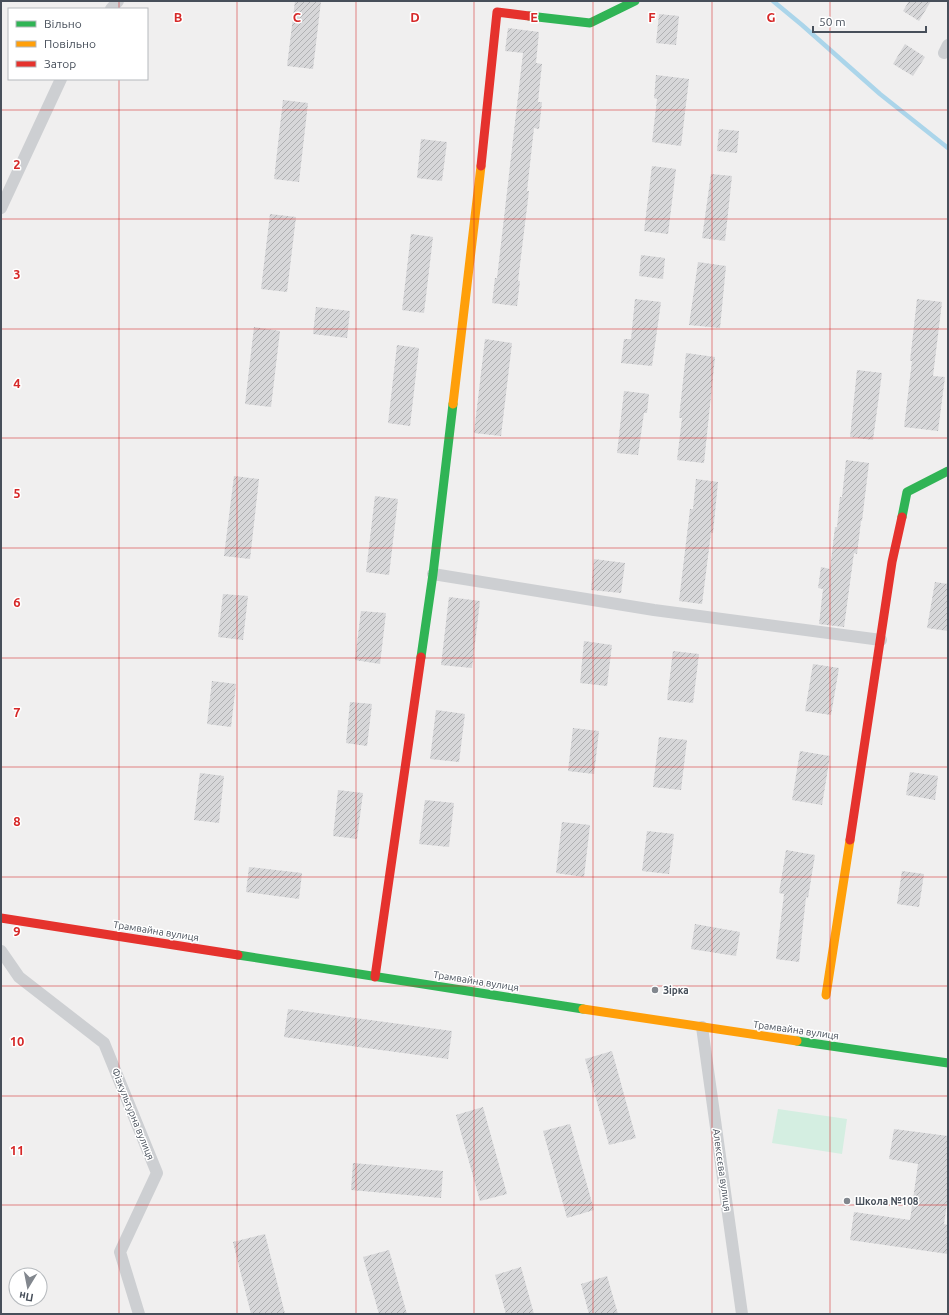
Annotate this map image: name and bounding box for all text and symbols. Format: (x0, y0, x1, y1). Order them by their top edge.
legend (8, 8, 148, 80)
scale bar (813, 8, 926, 34)
text: B (174, 10, 183, 24)
text: C (293, 10, 302, 24)
text: D (410, 10, 420, 24)
text: E (530, 10, 538, 24)
text: F (648, 10, 656, 24)
text: G (767, 10, 776, 24)
text: 50 m (819, 15, 846, 28)
text: Вільно (44, 17, 82, 30)
text: Повільно (44, 37, 96, 50)
text: Затор (44, 57, 76, 70)
text: 2 (13, 157, 21, 171)
text: 3 (13, 267, 21, 281)
text: 4 (13, 376, 21, 390)
text: 5 (13, 486, 21, 500)
text: 6 (13, 595, 21, 609)
text: 7 (13, 705, 21, 719)
text: 8 (13, 814, 21, 828)
street label: Трамвайна вулиця (112, 919, 200, 943)
text: 9 (13, 924, 21, 938)
street label: Трамвайна вулиця (432, 969, 520, 993)
marker: Зірка (650, 985, 660, 995)
place label: Зірка (663, 985, 689, 996)
street label: Трамвайна вулиця (752, 1019, 840, 1041)
text: 10 (10, 1034, 24, 1048)
street label: Фiзкультурна вулиця (110, 1066, 156, 1162)
street label: Алексєєва вулиця (711, 1128, 733, 1212)
text: 11 (10, 1143, 24, 1157)
marker: Школа №108 (842, 1196, 852, 1206)
place label: Школа №108 (855, 1196, 919, 1207)
north arrow (8, 1267, 48, 1307)
text: Пн (18, 1290, 34, 1304)

